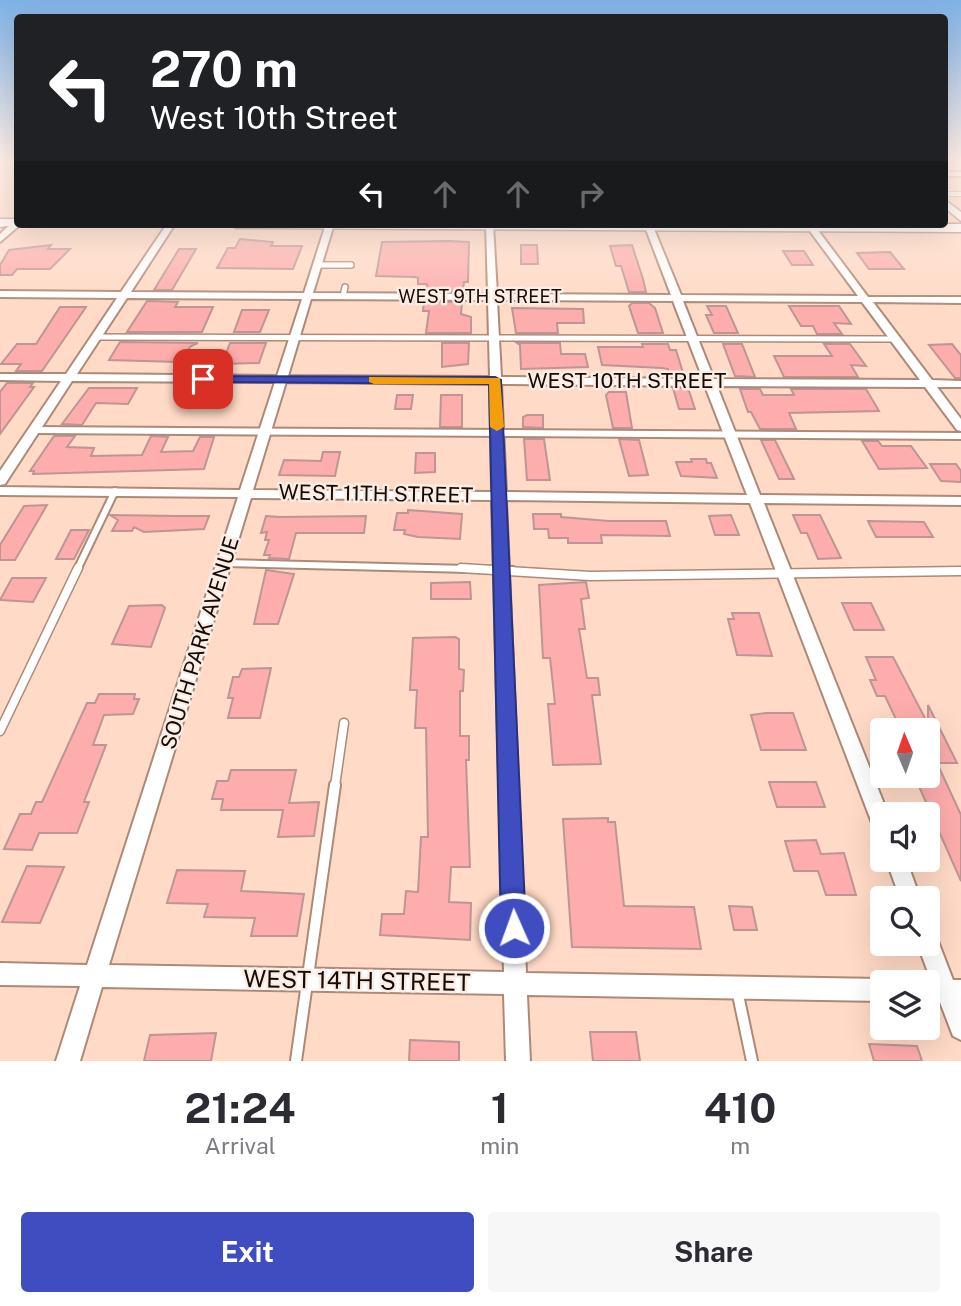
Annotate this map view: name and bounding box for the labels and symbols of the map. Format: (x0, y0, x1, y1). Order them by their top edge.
street label: WEST 9TH STREET (398, 286, 562, 307)
pin (173, 349, 233, 409)
street label: WEST 10TH STREET (528, 368, 726, 393)
street label: WEST 11TH STREET (279, 479, 474, 508)
street label: SOUTH PARK AVENUE (155, 533, 244, 752)
north arrow (870, 718, 940, 788)
position arrow (477, 891, 551, 965)
street label: WEST 14TH STREET (243, 964, 471, 996)

